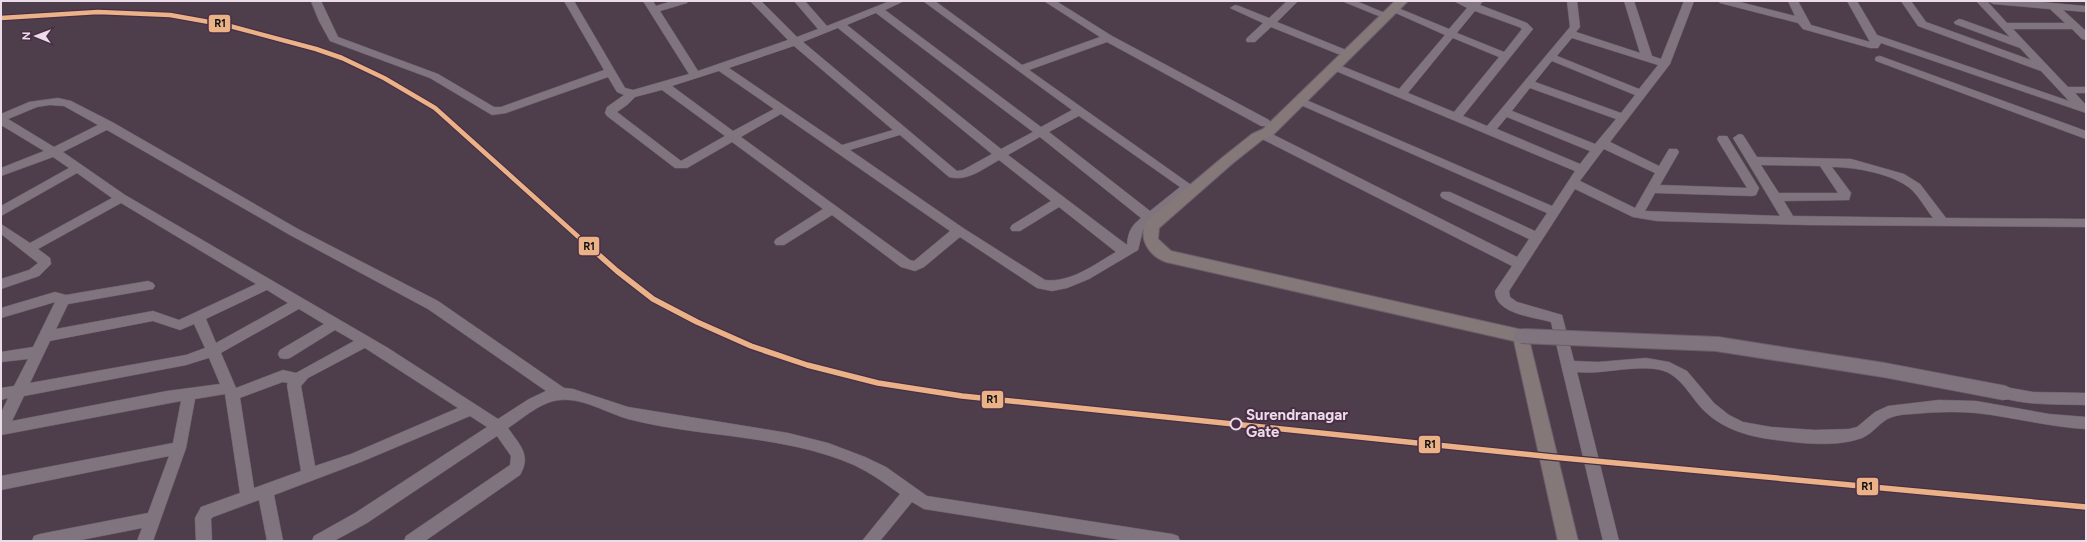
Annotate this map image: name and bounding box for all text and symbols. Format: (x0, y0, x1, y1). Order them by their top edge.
line badge: R1 (208, 14, 231, 33)
north arrow (16, 16, 56, 56)
text: R1 (214, 17, 226, 30)
text: N (20, 31, 33, 40)
line badge: R1 (578, 236, 600, 256)
text: R1 (583, 240, 595, 253)
line badge: R1 (981, 390, 1004, 409)
text: R1 (986, 393, 998, 406)
place label: Surendranagar Gate (1246, 406, 1348, 441)
marker: Surendranagar Gate (1229, 417, 1243, 431)
line badge: R1 (1418, 435, 1441, 454)
text: R1 (1424, 438, 1436, 451)
line badge: R1 (1856, 477, 1879, 496)
text: R1 (1861, 480, 1873, 493)

